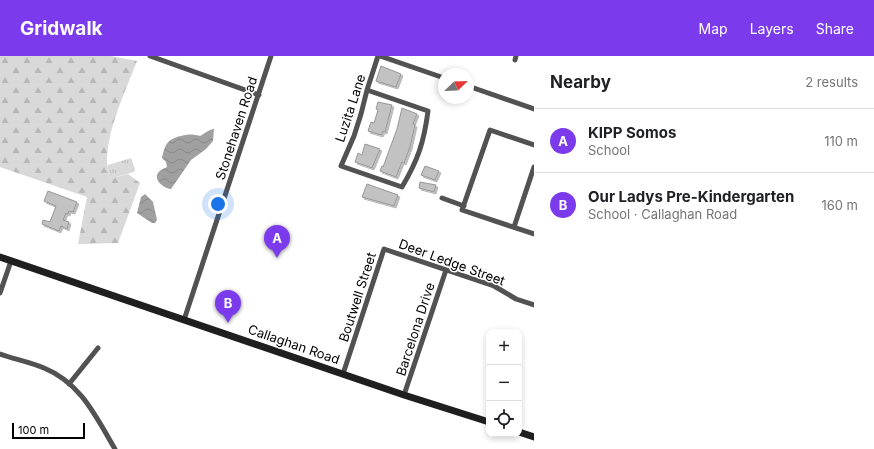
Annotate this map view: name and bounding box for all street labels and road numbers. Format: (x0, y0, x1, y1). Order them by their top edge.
street label: Luzita Lane (331, 72, 369, 144)
street label: Stonehaven Road (212, 74, 260, 182)
street label: Deer Ledge Street (397, 235, 507, 289)
street label: Boutwell Street (335, 250, 379, 344)
street label: Barcelona Drive (392, 280, 438, 378)
street label: Callaghan Road (246, 321, 342, 367)

